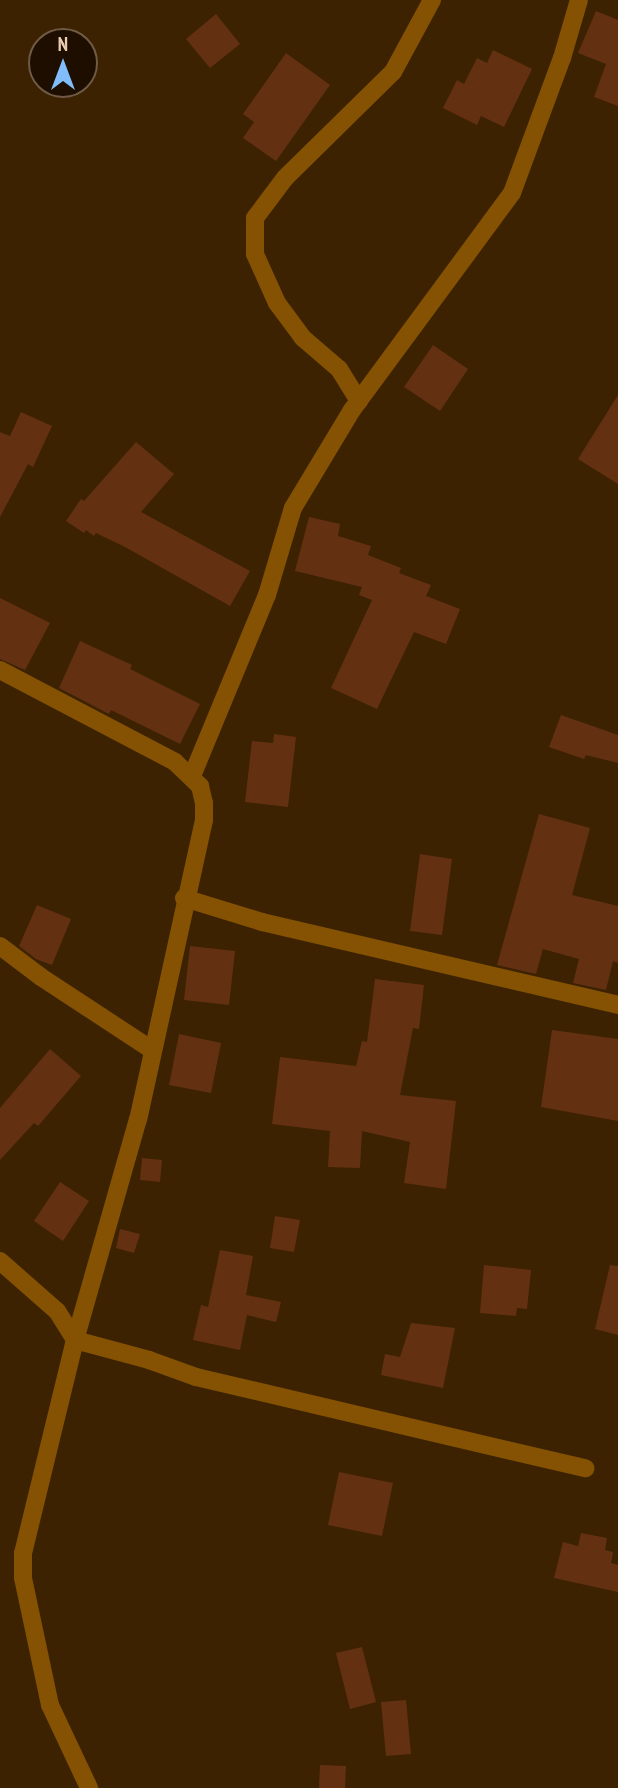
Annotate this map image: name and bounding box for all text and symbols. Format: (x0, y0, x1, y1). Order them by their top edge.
north arrow (28, 28, 98, 98)
text: N (58, 32, 68, 56)

